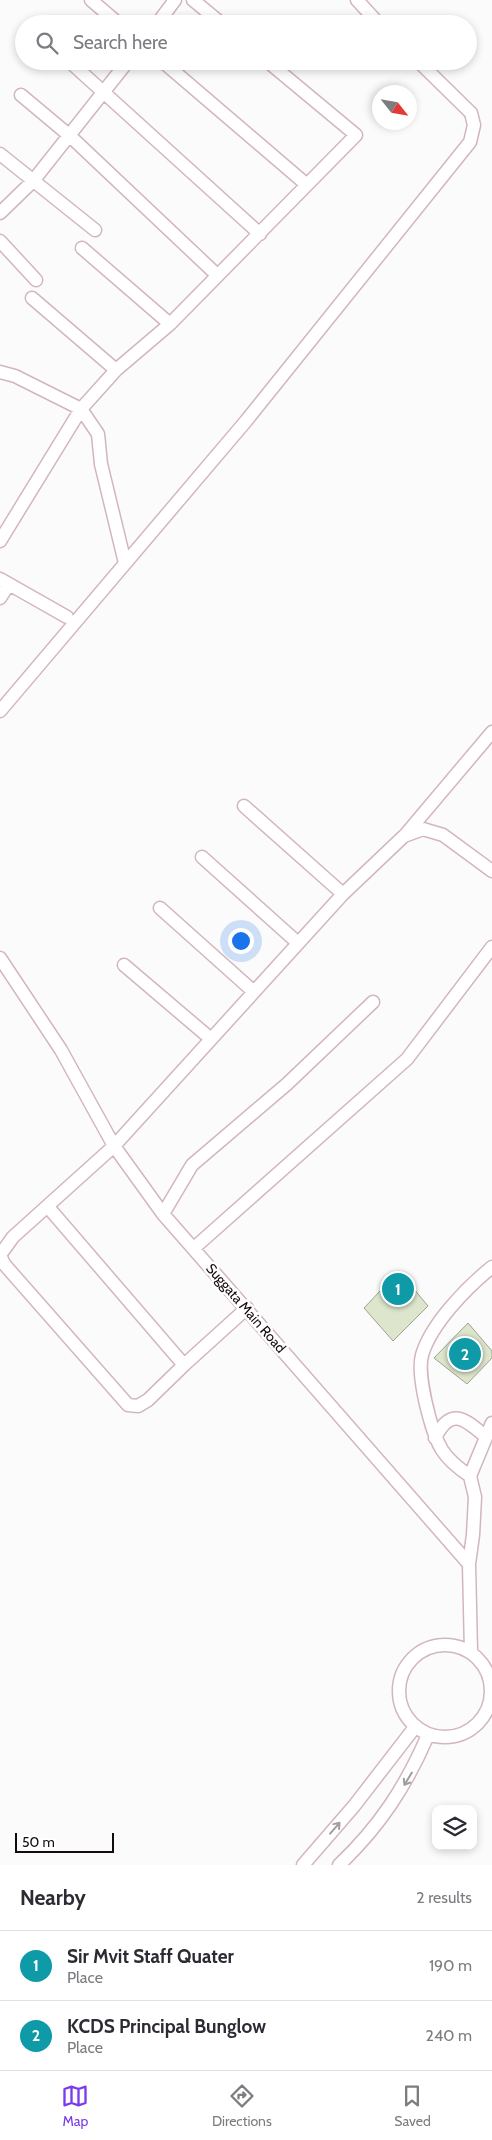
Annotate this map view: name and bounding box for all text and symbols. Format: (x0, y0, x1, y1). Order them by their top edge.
search box (15, 15, 477, 70)
icon: search (33, 29, 61, 57)
text: Search here (73, 31, 167, 54)
north arrow (372, 85, 417, 130)
your location (228, 928, 254, 954)
street label: Suggata Main Road (202, 1260, 290, 1356)
pin: 1 (382, 1270, 414, 1308)
pin: 2 (449, 1335, 481, 1373)
one-way arrow (402, 1771, 412, 1785)
map controls (432, 1805, 477, 1850)
button: layers (432, 1805, 477, 1850)
one-way arrow (329, 1822, 340, 1835)
scale bar (15, 1830, 114, 1853)
text: 50 m (22, 1833, 55, 1851)
text: Nearby (20, 1885, 86, 1910)
text: 2 results (416, 1888, 472, 1907)
text: Sir Mvit Staff Quater (67, 1945, 234, 1968)
text: 1 (33, 1956, 39, 1975)
text: 190 m (429, 1956, 472, 1975)
text: Place (67, 1968, 103, 1987)
text: KCDS Principal Bunglow (67, 2015, 266, 2038)
text: 2 (32, 2026, 40, 2045)
text: 240 m (426, 2026, 472, 2045)
text: Place (67, 2038, 103, 2057)
tab: Map (61, 2082, 89, 2130)
tab: Directions (212, 2082, 272, 2130)
tab: Saved (394, 2082, 431, 2130)

